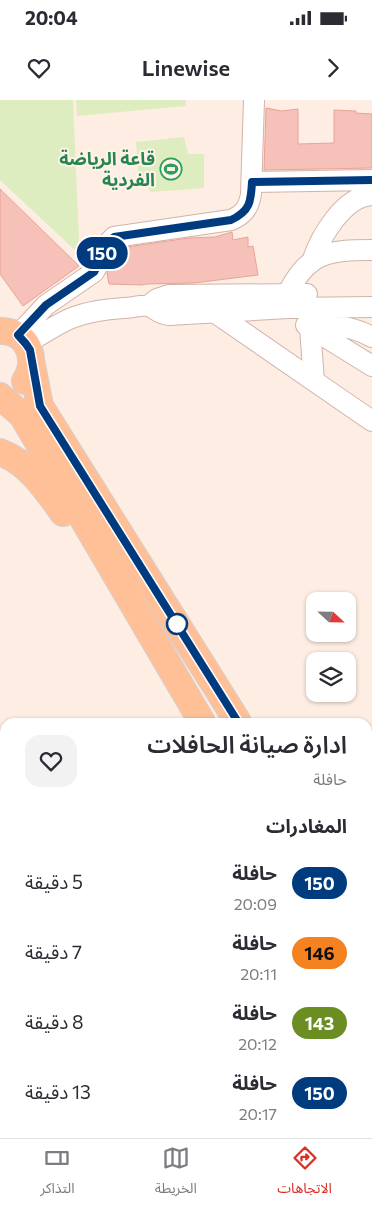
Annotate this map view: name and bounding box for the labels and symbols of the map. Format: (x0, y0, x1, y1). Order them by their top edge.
place label: قاعة الرياضة الفردية (59, 147, 155, 191)
sports icon: قاعة الرياضة الفردية (159, 157, 183, 181)
line badge: 150 (73, 237, 131, 269)
north arrow (306, 592, 356, 642)
unlabelled marker (166, 613, 188, 635)

